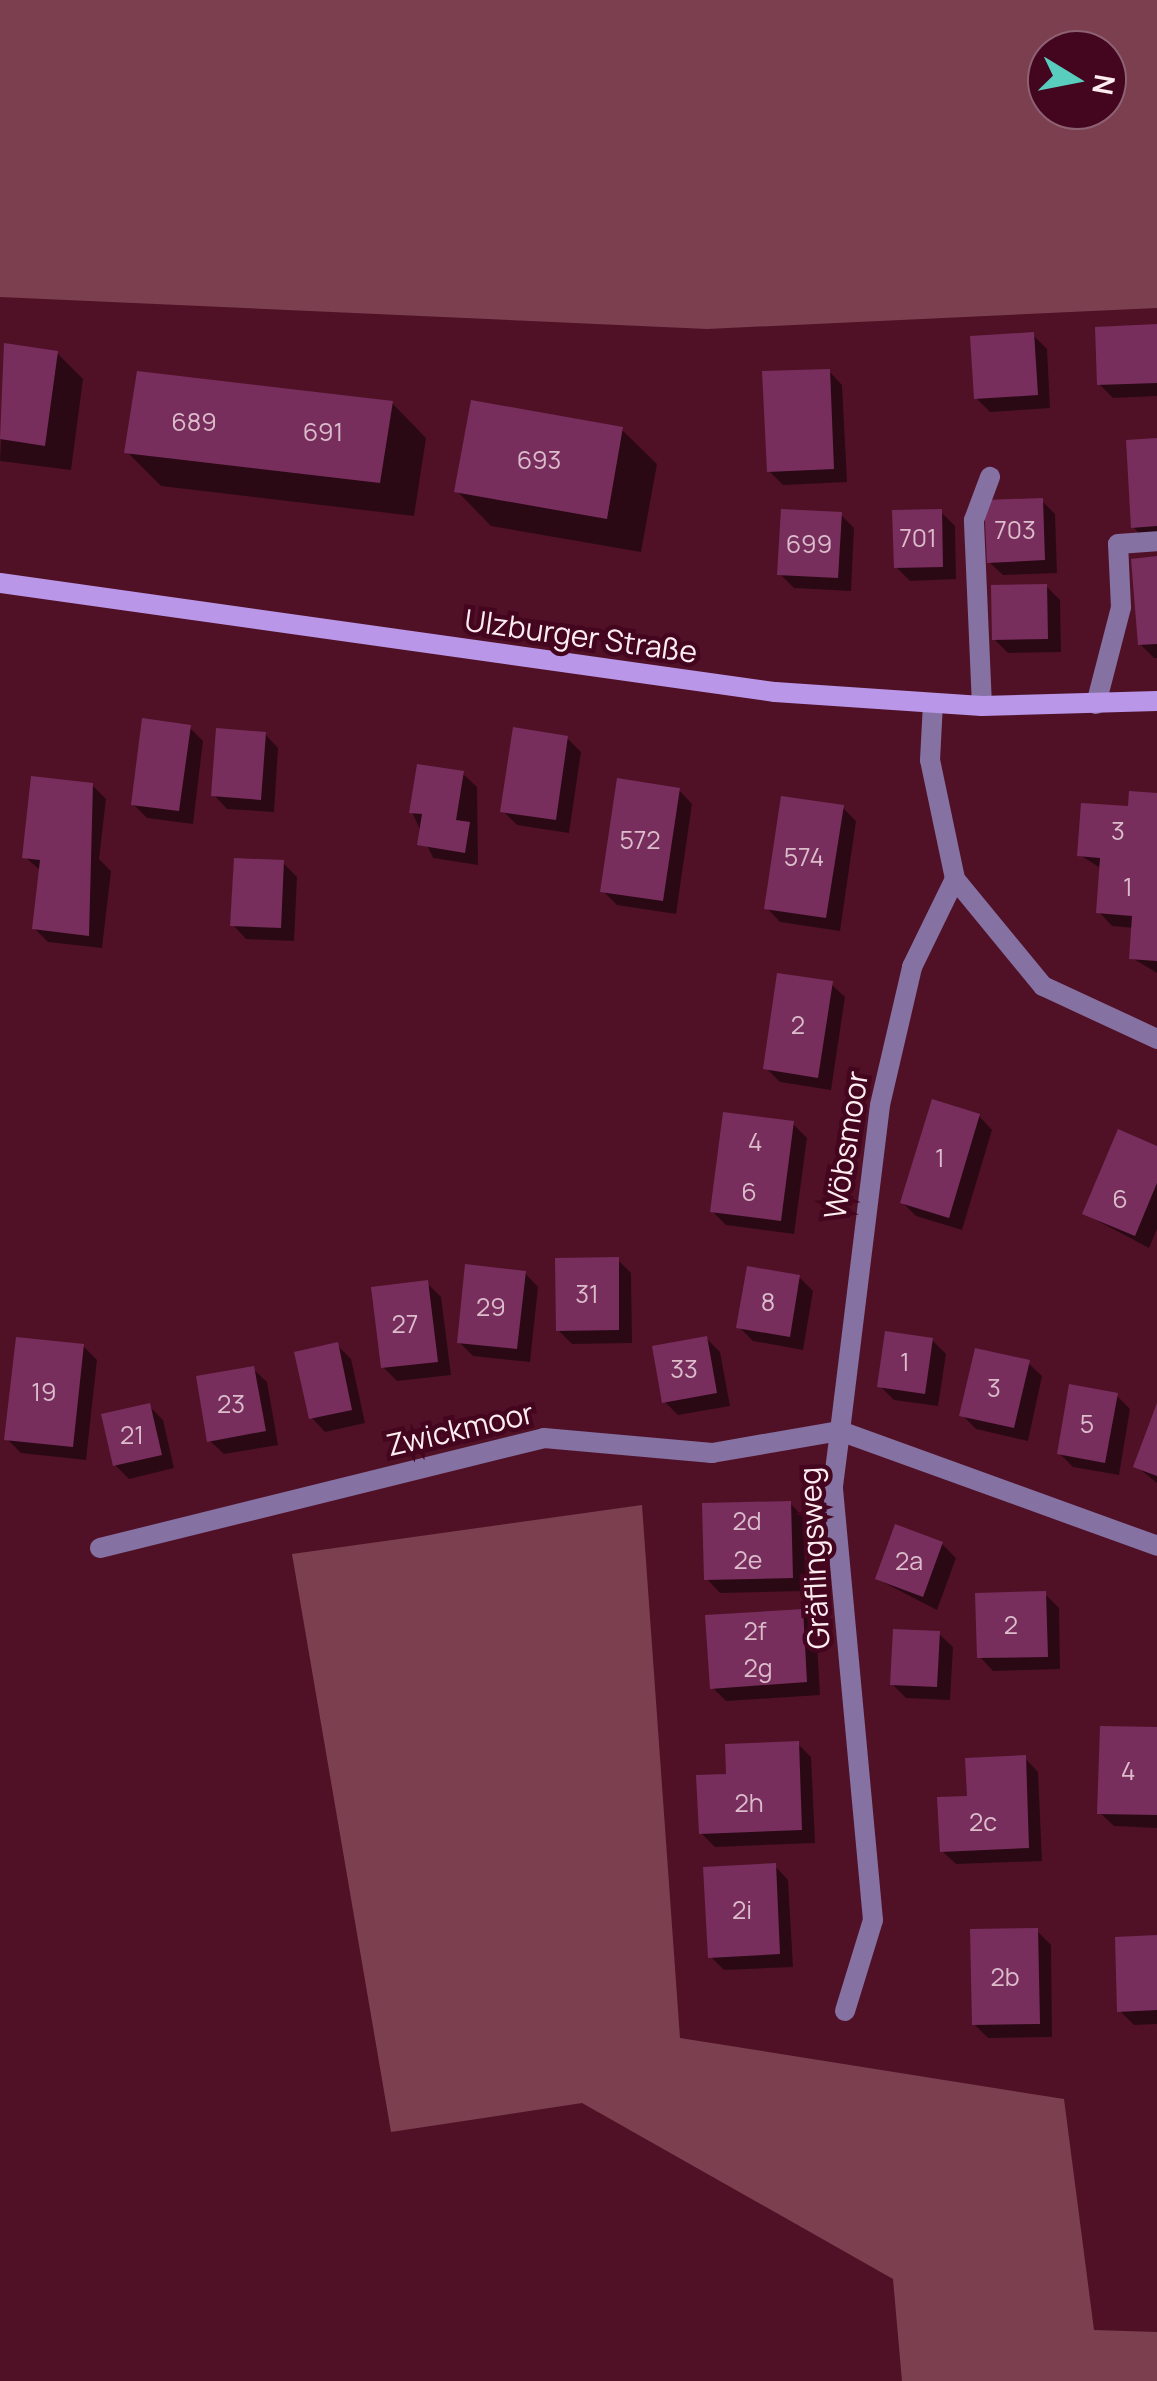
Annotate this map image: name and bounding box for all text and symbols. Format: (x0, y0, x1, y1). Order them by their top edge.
north arrow (1027, 30, 1127, 130)
text: N (1084, 72, 1125, 98)
house number: 689 (171, 407, 217, 437)
house number: 691 (303, 417, 343, 447)
house number: 693 (517, 445, 561, 475)
house number: 703 (994, 515, 1036, 545)
house number: 701 (899, 523, 937, 553)
house number: 699 (786, 529, 832, 559)
street label: Ulzburger Straße (462, 602, 700, 670)
house number: 3 (1111, 816, 1125, 846)
house number: 572 (619, 825, 661, 855)
house number: 574 (784, 842, 824, 872)
house number: 1 (1123, 872, 1133, 902)
house number: 2 (791, 1010, 805, 1040)
street label: Wöbsmoor (817, 1069, 875, 1221)
house number: 4 (748, 1127, 762, 1157)
house number: 1 (935, 1143, 945, 1173)
house number: 6 (741, 1177, 757, 1207)
house number: 6 (1112, 1184, 1128, 1214)
house number: 31 (575, 1279, 599, 1309)
house number: 8 (761, 1287, 775, 1317)
house number: 29 (476, 1292, 506, 1322)
house number: 27 (392, 1309, 418, 1339)
house number: 1 (900, 1347, 910, 1377)
house number: 33 (670, 1354, 698, 1384)
house number: 3 (987, 1373, 1001, 1403)
house number: 19 (31, 1377, 57, 1407)
house number: 23 (217, 1389, 245, 1419)
street label: Zwickmoor (383, 1395, 537, 1463)
house number: 5 (1080, 1409, 1094, 1439)
house number: 21 (120, 1420, 144, 1450)
street label: Gräflingsweg (791, 1466, 837, 1650)
house number: 2d (732, 1506, 762, 1536)
house number: 2e (734, 1545, 762, 1575)
house number: 2a (895, 1546, 923, 1576)
house number: 2 (1004, 1610, 1018, 1640)
house number: 2f (743, 1616, 767, 1646)
house number: 2g (743, 1653, 773, 1683)
house number: 4 (1121, 1756, 1135, 1786)
house number: 2h (734, 1788, 764, 1818)
house number: 2c (969, 1807, 997, 1837)
house number: 2i (732, 1895, 752, 1925)
house number: 2b (990, 1962, 1020, 1992)

